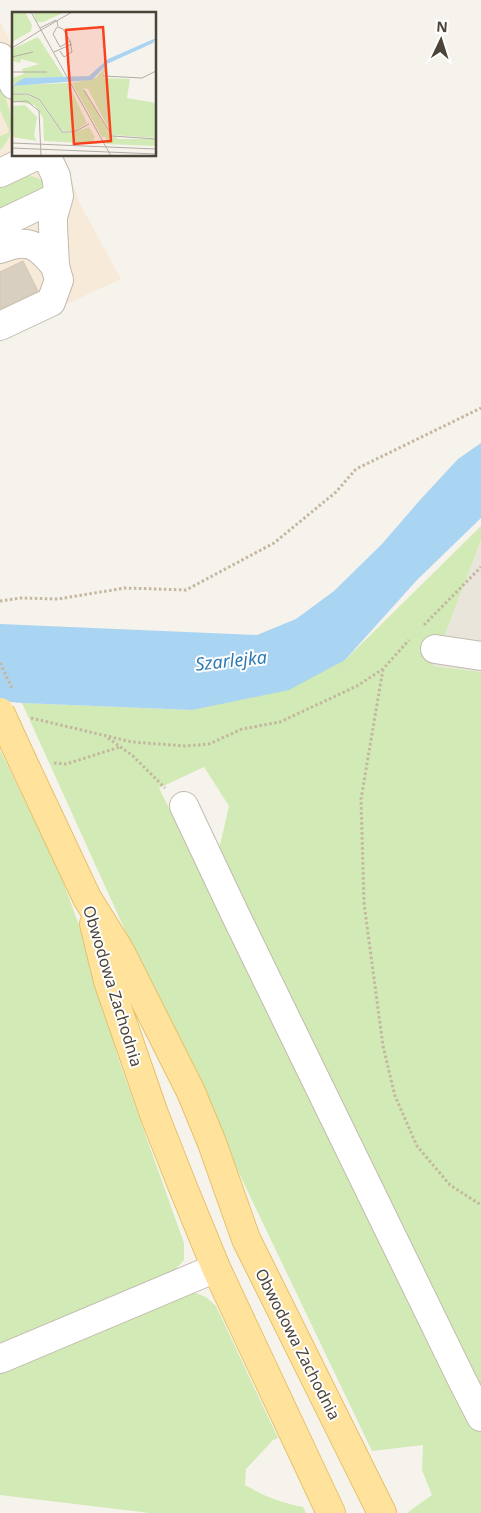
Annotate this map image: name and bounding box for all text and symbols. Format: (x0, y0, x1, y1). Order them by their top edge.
inset map (12, 12, 156, 156)
north arrow (416, 15, 466, 65)
text: N (436, 17, 448, 36)
water label: Szarlejka (194, 644, 268, 676)
street label: Obwodowa Zachodnia (78, 903, 148, 1069)
street label: Obwodowa Zachodnia (250, 1264, 346, 1424)

